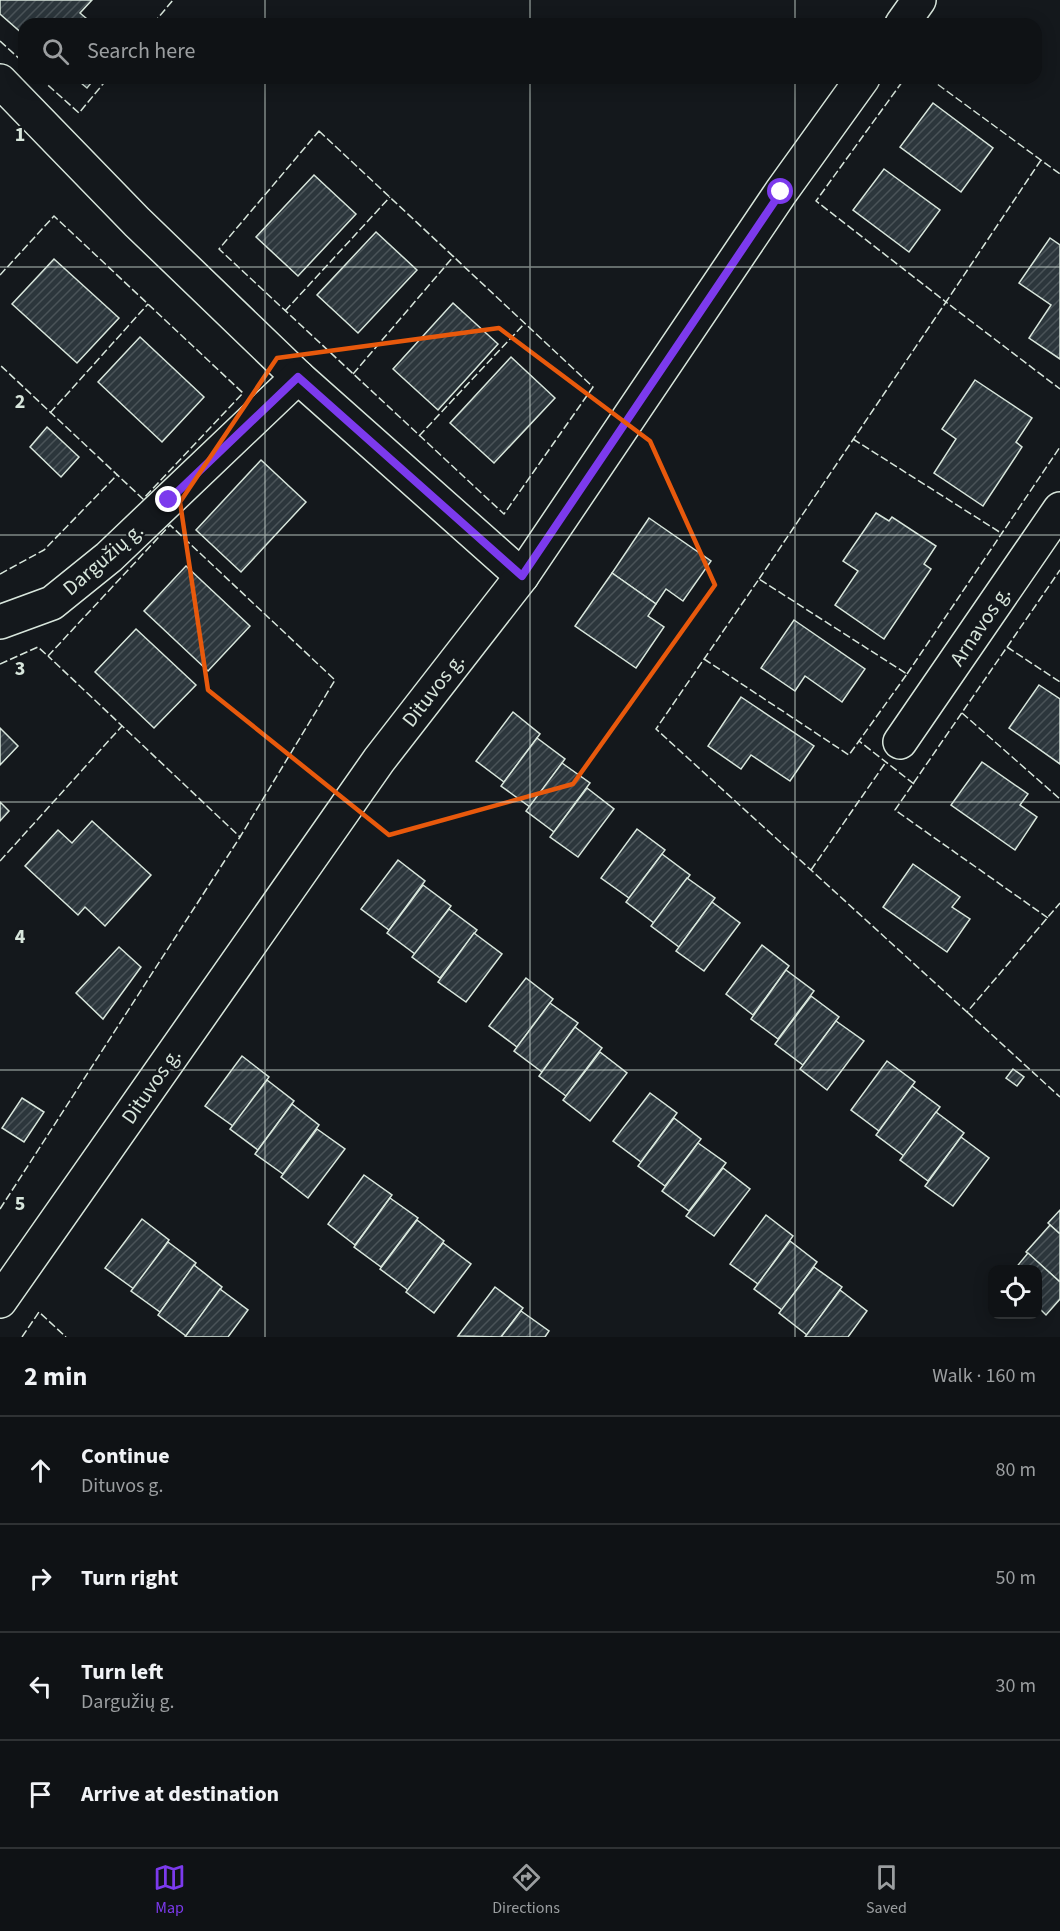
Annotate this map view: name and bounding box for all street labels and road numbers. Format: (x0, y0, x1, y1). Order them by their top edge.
street label: Dargužių g. (56, 515, 150, 603)
street label: Arnavos g. (942, 580, 1018, 672)
street label: Dituvos g. (395, 647, 471, 733)
street label: Dituvos g. (114, 1042, 188, 1130)

